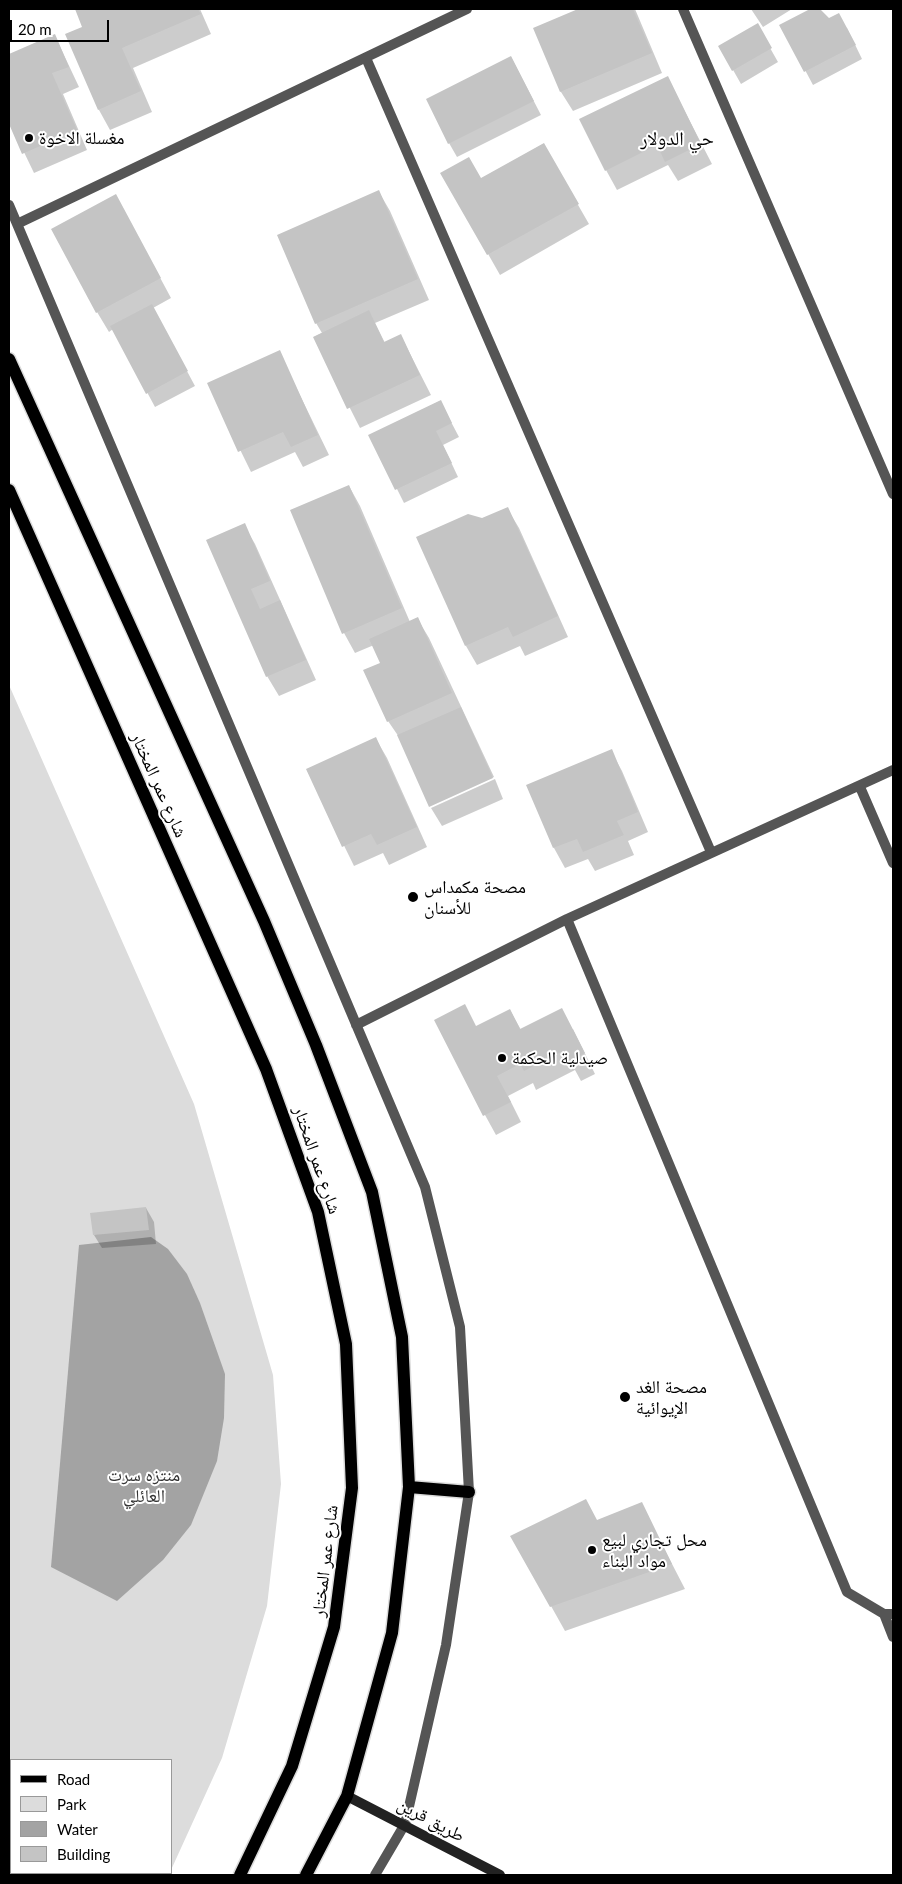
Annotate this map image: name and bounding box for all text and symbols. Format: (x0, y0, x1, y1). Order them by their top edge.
scale bar (12, 10, 111, 42)
text: 20 m (18, 20, 52, 38)
place label: مغسلة الاخوة (39, 127, 125, 149)
district label: حي الدولار (640, 128, 714, 150)
marker: مغسلة الاخوة (23, 132, 35, 144)
street label: شارع عمر المختار (126, 729, 192, 841)
place label: مصحة مكمداس للأسنان (424, 876, 526, 919)
marker: مصحة مكمداس للأسنان (406, 890, 420, 904)
place label: صيدلية الحكمة (512, 1047, 608, 1069)
marker: صيدلية الحكمة (496, 1052, 508, 1064)
street label: شارع عمر المختار (288, 1103, 346, 1217)
place label: مصحة الغد الإيوائية (636, 1376, 707, 1418)
marker: مصحة الغد الإيوائية (618, 1390, 632, 1404)
park label: منتزه سرت العائلي (108, 1464, 180, 1506)
street label: شارع عمر المختار (307, 1504, 343, 1618)
place label: محل تجاري لبيع مواد البناء (602, 1529, 707, 1572)
marker: محل تجاري لبيع مواد البناء (586, 1544, 598, 1556)
legend (10, 1759, 172, 1874)
text: Road (57, 1770, 90, 1788)
street label: طريق قرين (394, 1793, 468, 1847)
text: Park (57, 1795, 86, 1813)
text: Water (57, 1820, 98, 1838)
text: Building (57, 1845, 110, 1863)

